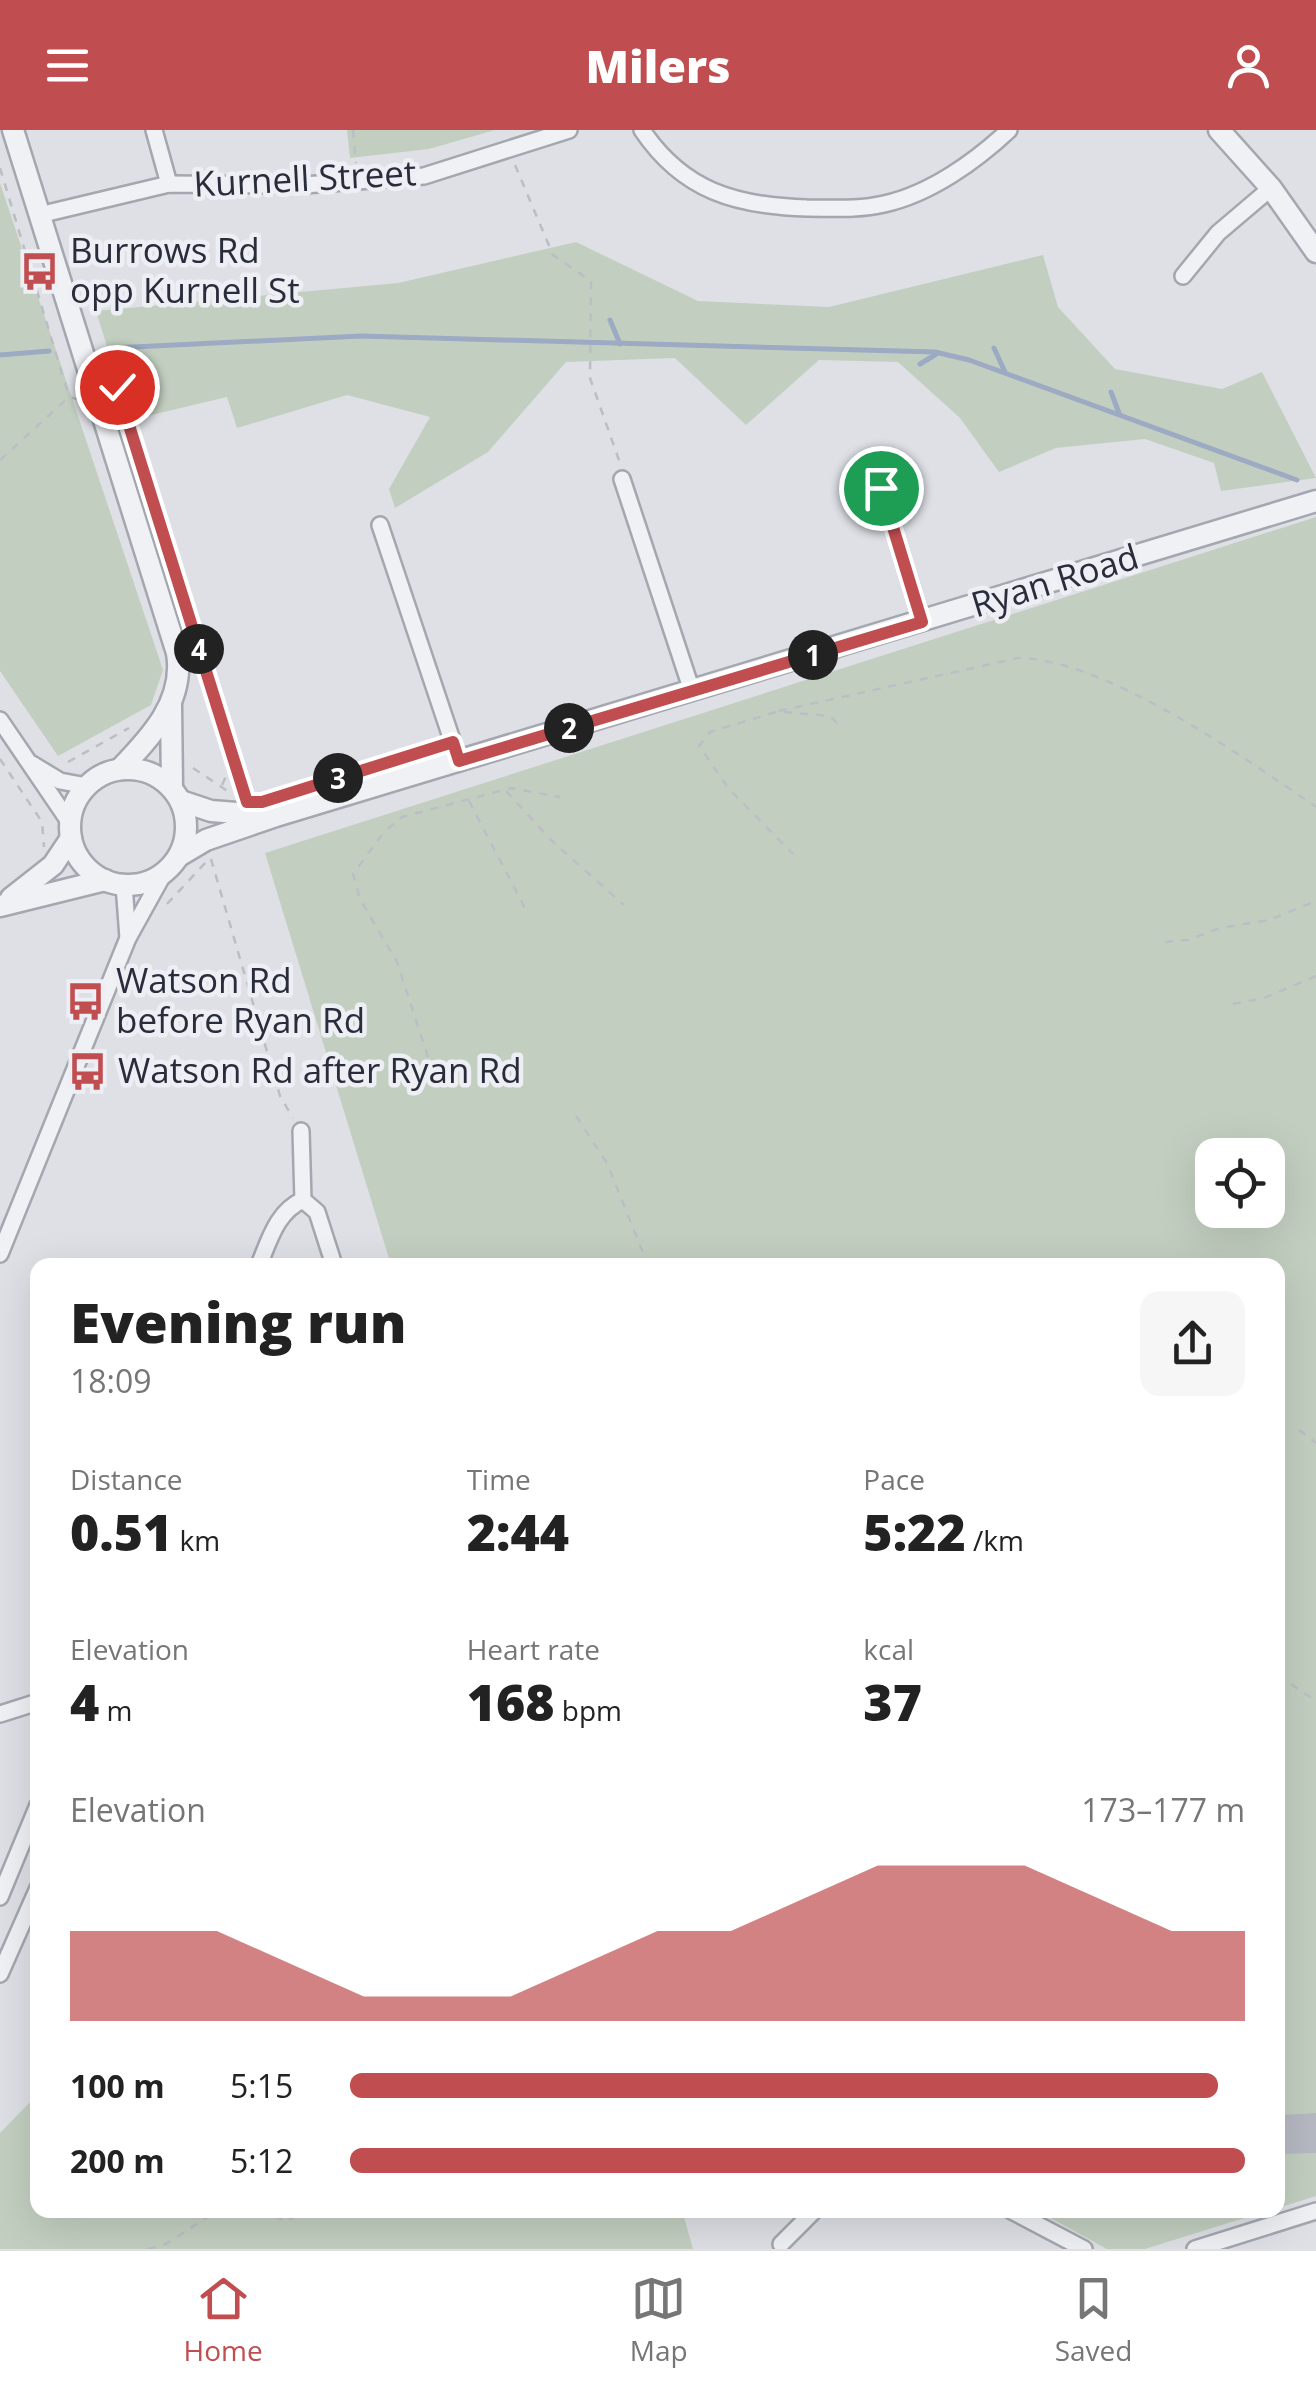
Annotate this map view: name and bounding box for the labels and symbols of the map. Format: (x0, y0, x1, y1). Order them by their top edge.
street label: Kurnell Street (192, 148, 417, 207)
place label: Burrows Rd opp Kurnell St (70, 226, 300, 313)
bus stop icon: Burrows Rd opp Kurnell St (19, 250, 61, 292)
pin (75, 345, 160, 430)
pin (839, 446, 924, 531)
street label: Ryan Road (965, 532, 1144, 627)
pin: 4 (174, 624, 224, 674)
pin: 1 (788, 630, 838, 680)
pin: 2 (544, 703, 594, 753)
pin: 3 (313, 753, 363, 803)
place label: Watson Rd before Ryan Rd (116, 956, 365, 1043)
bus stop icon: Watson Rd before Ryan Rd (65, 980, 107, 1022)
place label: Watson Rd after Ryan Rd (118, 1046, 522, 1093)
bus stop icon: Watson Rd after Ryan Rd (67, 1050, 109, 1092)

